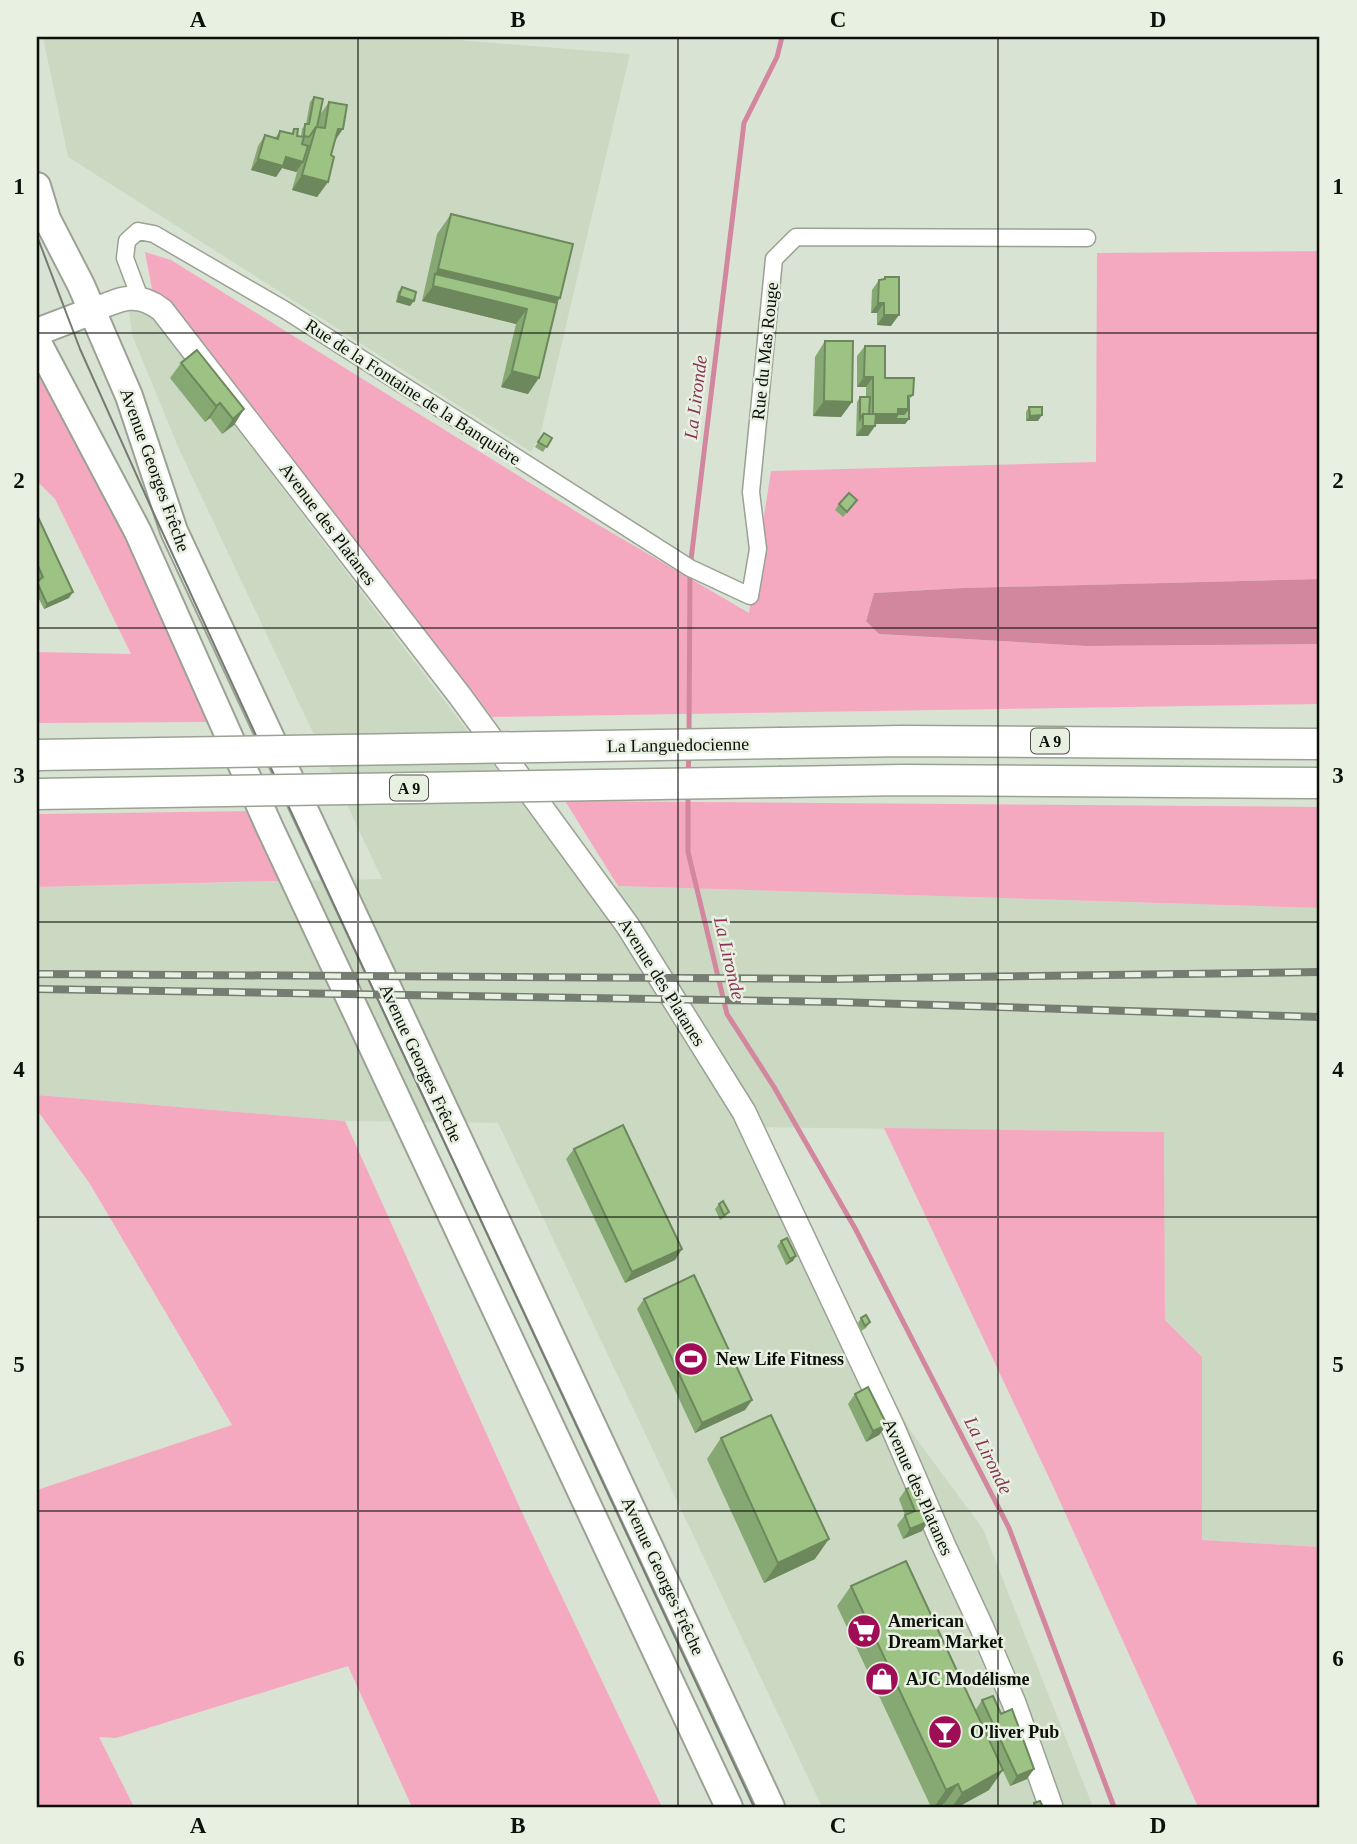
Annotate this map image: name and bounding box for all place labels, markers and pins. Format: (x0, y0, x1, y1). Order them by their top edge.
sports icon: New Life Fitness (672, 1340, 710, 1378)
place label: New Life Fitness (716, 1349, 844, 1369)
place label: American Dream Market (888, 1611, 1003, 1652)
supermarket icon: American Dream Market (845, 1612, 883, 1650)
shop icon: AJC Modélisme (863, 1660, 901, 1698)
place label: AJC Modélisme (906, 1669, 1029, 1689)
bar icon: O'liver Pub (926, 1713, 964, 1751)
place label: O'liver Pub (970, 1722, 1059, 1742)

